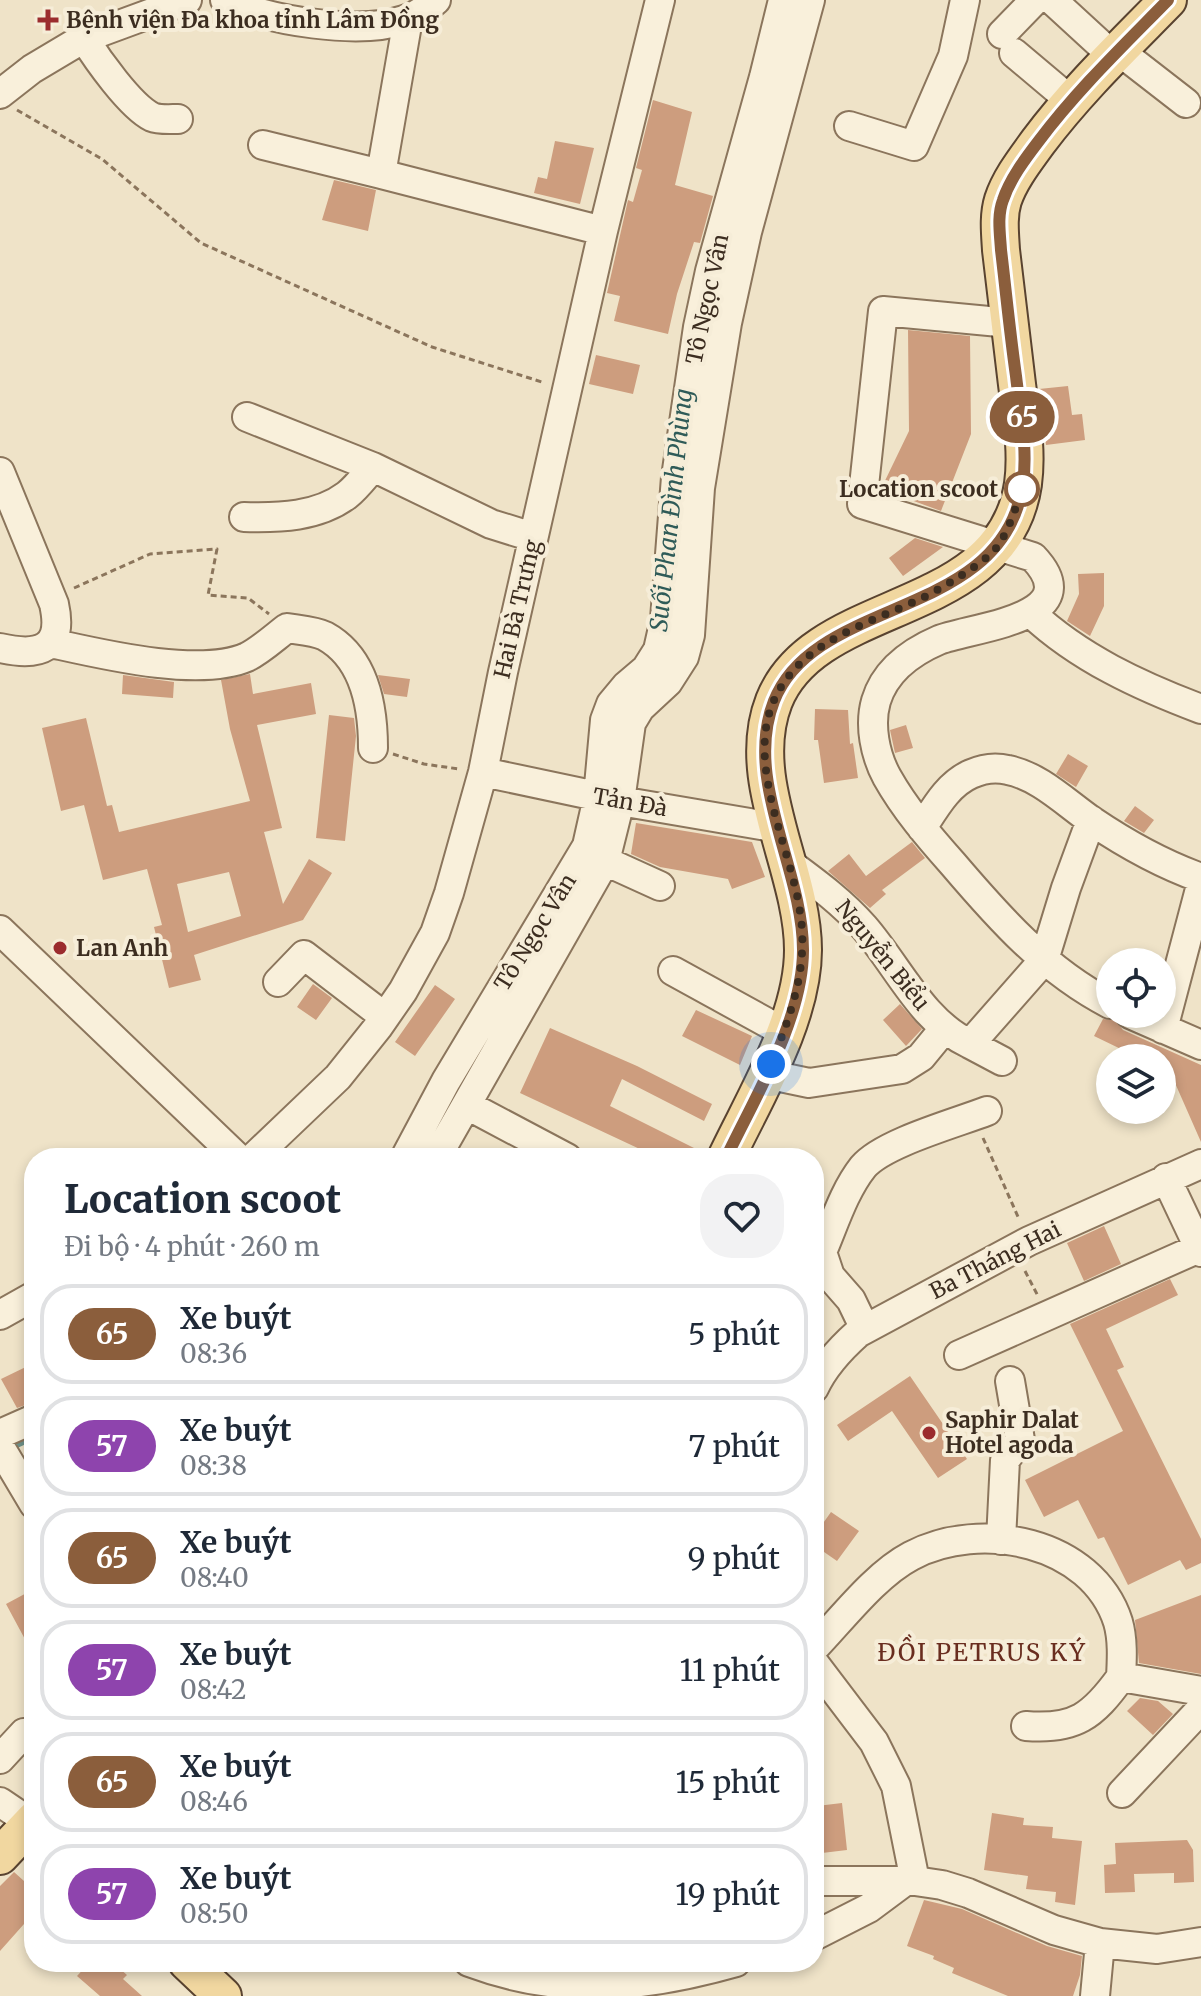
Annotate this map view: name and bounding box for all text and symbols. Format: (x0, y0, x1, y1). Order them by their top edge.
place label: Bệnh viện Đa khoa tỉnh Lâm Đồng (66, 5, 439, 34)
marker: Bệnh viện Đa khoa tỉnh Lâm Đồng (37, 9, 59, 31)
street label: Tô Ngọc Vân (680, 231, 735, 367)
water label: Suối Phan Đình Phùng (643, 387, 699, 633)
line badge: 65 (986, 391, 1058, 443)
text: 65 (1006, 399, 1038, 435)
marker: Location scoot (1005, 472, 1039, 506)
place label: Location scoot (839, 475, 998, 503)
street label: Hai Bà Trưng (487, 537, 547, 681)
street label: Tản Đà (591, 782, 670, 822)
street label: Tô Ngọc Vân (488, 868, 582, 996)
street label: Nguyễn Biểu (830, 893, 937, 1016)
place label: Lan Anh (76, 934, 169, 962)
marker: Lan Anh (51, 939, 69, 957)
map controls (1096, 948, 1176, 1124)
button: locate (1096, 948, 1176, 1028)
your location (751, 1044, 791, 1084)
button: layers (1096, 1044, 1176, 1124)
button: heart (700, 1174, 784, 1258)
text: Location scoot (64, 1176, 341, 1223)
street label: Ba Tháng Hai (925, 1215, 1065, 1305)
text: Đi bộ · 4 phút · 260 m (64, 1230, 320, 1263)
text: Xe buýt (180, 1299, 292, 1337)
text: 5 phút (688, 1315, 780, 1353)
text: 65 (96, 1316, 128, 1352)
text: 08:36 (180, 1337, 247, 1370)
place label: Saphir Dalat Hotel agoda (945, 1406, 1079, 1459)
text: Xe buýt (180, 1411, 292, 1449)
marker: Saphir Dalat Hotel agoda (920, 1424, 938, 1442)
text: 7 phút (689, 1427, 780, 1465)
text: 57 (96, 1428, 128, 1464)
text: 08:38 (180, 1449, 247, 1482)
text: Xe buýt (180, 1523, 292, 1561)
text: 9 phút (687, 1539, 780, 1577)
text: 65 (96, 1540, 128, 1576)
text: 08:40 (180, 1561, 249, 1594)
district label: ĐỒI PETRUS KÝ (877, 1633, 1087, 1668)
text: Xe buýt (180, 1635, 292, 1673)
text: 11 phút (679, 1651, 780, 1689)
text: 57 (96, 1652, 128, 1688)
text: 08:42 (180, 1673, 247, 1706)
text: Xe buýt (180, 1747, 292, 1785)
text: 15 phút (675, 1763, 780, 1801)
text: 65 (96, 1764, 128, 1800)
text: 08:46 (180, 1785, 248, 1818)
text: Xe buýt (180, 1859, 292, 1897)
text: 19 phút (675, 1875, 780, 1913)
text: 57 (96, 1876, 128, 1912)
text: 08:50 (180, 1897, 249, 1930)

